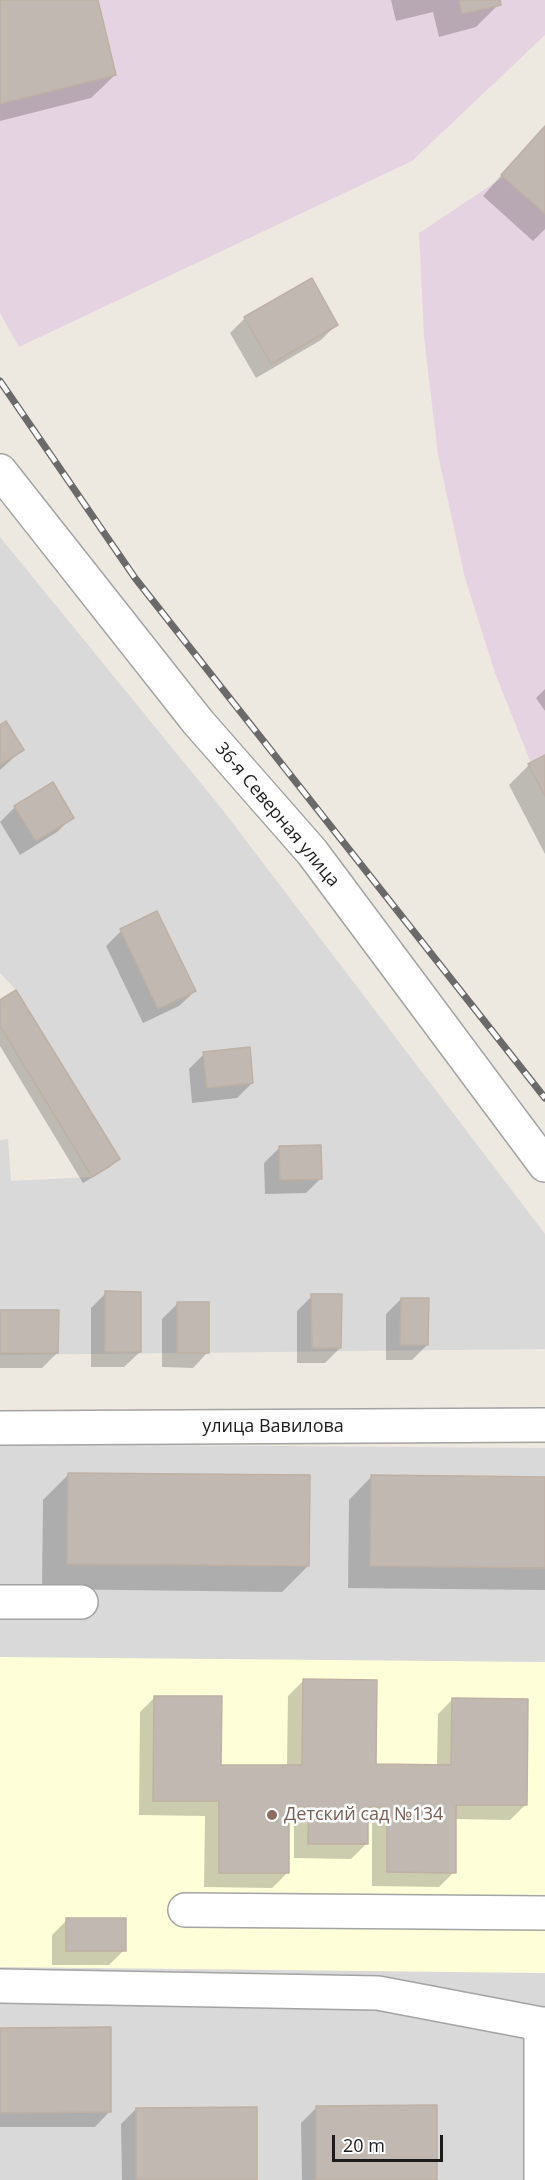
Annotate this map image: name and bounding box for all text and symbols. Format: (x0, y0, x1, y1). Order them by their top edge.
street label: 36-я Северная улица (210, 738, 344, 892)
street label: улица Вавилова (202, 1416, 344, 1438)
place label: Детский сад №134 (284, 1804, 443, 1826)
marker: Детский сад №134 (265, 1808, 279, 1822)
scale bar (335, 2123, 446, 2161)
text: 20 m (343, 2133, 385, 2157)

